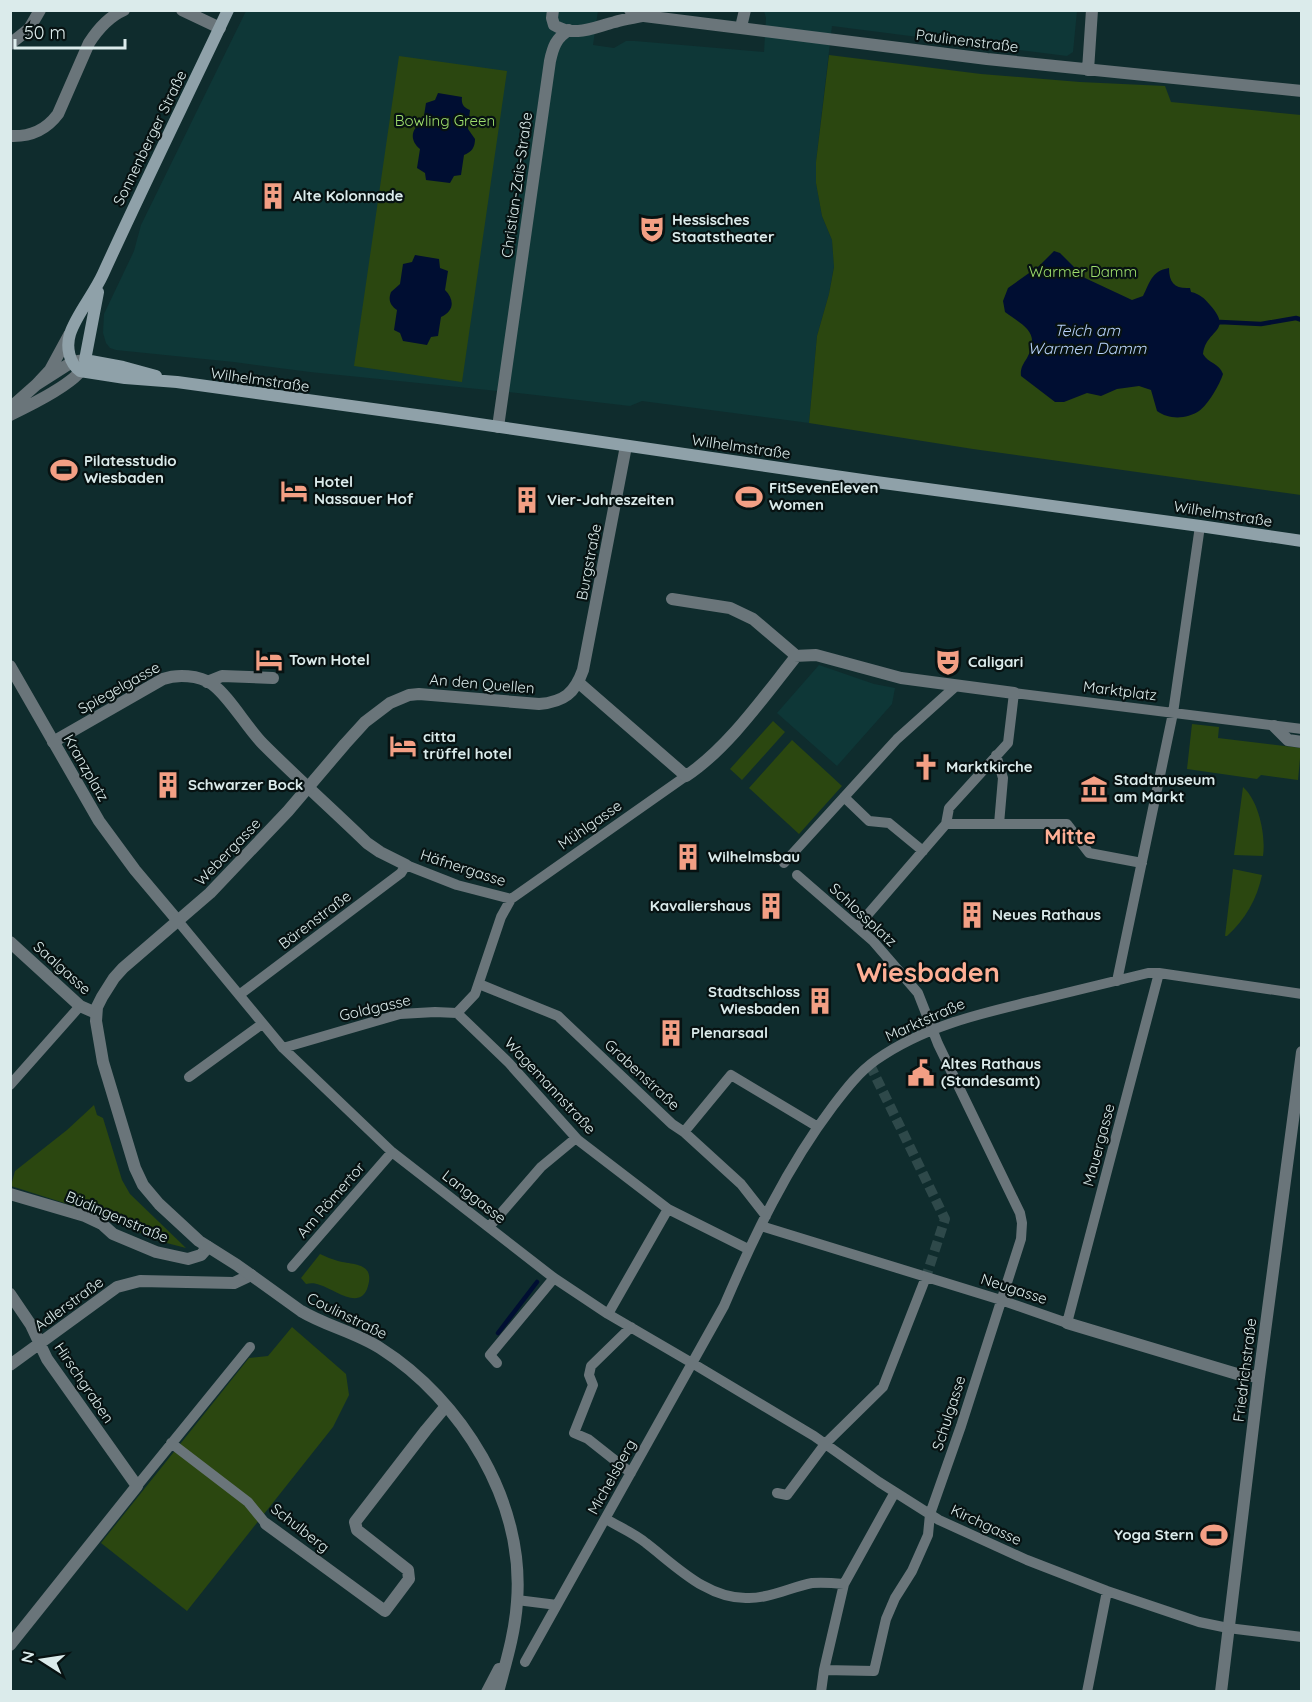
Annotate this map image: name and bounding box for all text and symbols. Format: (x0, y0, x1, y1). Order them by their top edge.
scale bar (15, 12, 124, 50)
text: 50 m (24, 21, 66, 44)
street label: Paulinenstraße (915, 25, 1019, 56)
street label: Sonnenberger Straße (109, 67, 191, 209)
park label: Bowling Green (395, 111, 495, 130)
street label: Christian-Zais-Straße (497, 111, 536, 259)
building icon: Alte Kolonnade (258, 181, 288, 211)
place label: Alte Kolonnade (293, 186, 404, 205)
place label: Hessisches Staatstheater (672, 210, 775, 246)
theatre icon: Hessisches Staatstheater (637, 214, 667, 244)
park label: Warmer Damm (1029, 262, 1137, 281)
water label: Teich am Warmen Damm (1028, 320, 1147, 358)
street label: Wilhelmstraße (209, 363, 311, 396)
street label: Wilhelmstraße (690, 430, 792, 463)
place label: Pilatesstudio Wiesbaden (84, 451, 177, 487)
sports icon: Pilatesstudio Wiesbaden (49, 455, 79, 485)
place label: Hotel Nassauer Hof (314, 472, 414, 508)
hotel icon: Hotel Nassauer Hof (279, 476, 309, 506)
place label: FitSevenEleven Women (769, 478, 878, 514)
sports icon: FitSevenEleven Women (734, 482, 764, 512)
building icon: Vier-Jahreszeiten (512, 485, 542, 515)
place label: Vier-Jahreszeiten (547, 490, 674, 509)
street label: Wilhelmstraße (1172, 496, 1274, 531)
street label: Burgstraße (572, 522, 605, 602)
hotel icon: Town Hotel (254, 645, 284, 675)
theatre icon: Caligari (933, 647, 963, 677)
place label: Town Hotel (289, 650, 370, 669)
place label: Caligari (968, 652, 1023, 671)
street label: Spiegelgasse (74, 657, 163, 718)
street label: An den Quellen (429, 669, 535, 698)
street label: Marktplatz (1082, 677, 1158, 704)
place label: citta trüffel hotel (423, 727, 512, 763)
street label: Kranzplatz (60, 731, 113, 805)
hotel icon: citta trüffel hotel (388, 731, 418, 761)
church icon: Marktkirche (911, 752, 941, 782)
place label: Marktkirche (946, 757, 1033, 776)
building icon: Schwarzer Bock (153, 770, 183, 800)
place label: Stadtmuseum am Markt (1114, 770, 1215, 806)
museum icon: Stadtmuseum am Markt (1079, 774, 1109, 804)
place label: Schwarzer Bock (188, 775, 303, 794)
street label: Mühlgasse (554, 796, 625, 854)
street label: Webergasse (191, 814, 265, 889)
district label: Mitte (1044, 823, 1096, 849)
building icon: Wilhelmsbau (673, 842, 703, 872)
street label: Häfnergasse (418, 845, 508, 890)
place label: Wilhelmsbau (708, 847, 800, 866)
street label: Schlossplatz (826, 879, 901, 951)
street label: Bärenstraße (275, 886, 355, 953)
building icon: Kavaliershaus (756, 891, 786, 921)
place label: Kavaliershaus (650, 896, 751, 915)
building icon: Neues Rathaus (957, 900, 987, 930)
place label: Neues Rathaus (992, 905, 1101, 924)
street label: Saalgasse (30, 937, 95, 998)
district label: Wiesbaden (856, 955, 1000, 989)
place label: Stadtschloss Wiesbaden (708, 982, 800, 1018)
building icon: Stadtschloss Wiesbaden (805, 986, 835, 1016)
street label: Goldgasse (337, 990, 412, 1025)
street label: Marktstraße (882, 994, 968, 1046)
building icon: Plenarsaal (656, 1018, 686, 1048)
place label: Plenarsaal (691, 1023, 768, 1042)
street label: Wagemannstraße (501, 1033, 600, 1138)
street label: Grabenstraße (601, 1035, 684, 1114)
place label: Altes Rathaus (Standesamt) (941, 1054, 1041, 1090)
public building icon: Altes Rathaus (Standesamt) (906, 1058, 936, 1088)
street label: Mauergasse (1078, 1101, 1119, 1188)
street label: Am Römertor (292, 1158, 369, 1242)
street label: Langgasse (439, 1166, 510, 1227)
street label: Büdingenstraße (63, 1186, 171, 1247)
street label: Neugasse (979, 1269, 1050, 1308)
street label: Adlerstraße (30, 1272, 107, 1335)
street label: Coulinstraße (304, 1288, 391, 1343)
street label: Friedrichstraße (1229, 1317, 1260, 1423)
street label: Hirschgraben (50, 1339, 118, 1427)
street label: Schulgasse (928, 1373, 970, 1453)
street label: Michelsberg (583, 1436, 640, 1518)
street label: Schulberg (267, 1499, 333, 1556)
street label: Kirchgasse (948, 1500, 1025, 1549)
sports icon: Yoga Stern (1199, 1520, 1229, 1550)
place label: Yoga Stern (1114, 1525, 1194, 1544)
north arrow (12, 1630, 72, 1690)
text: N (16, 1649, 38, 1665)

